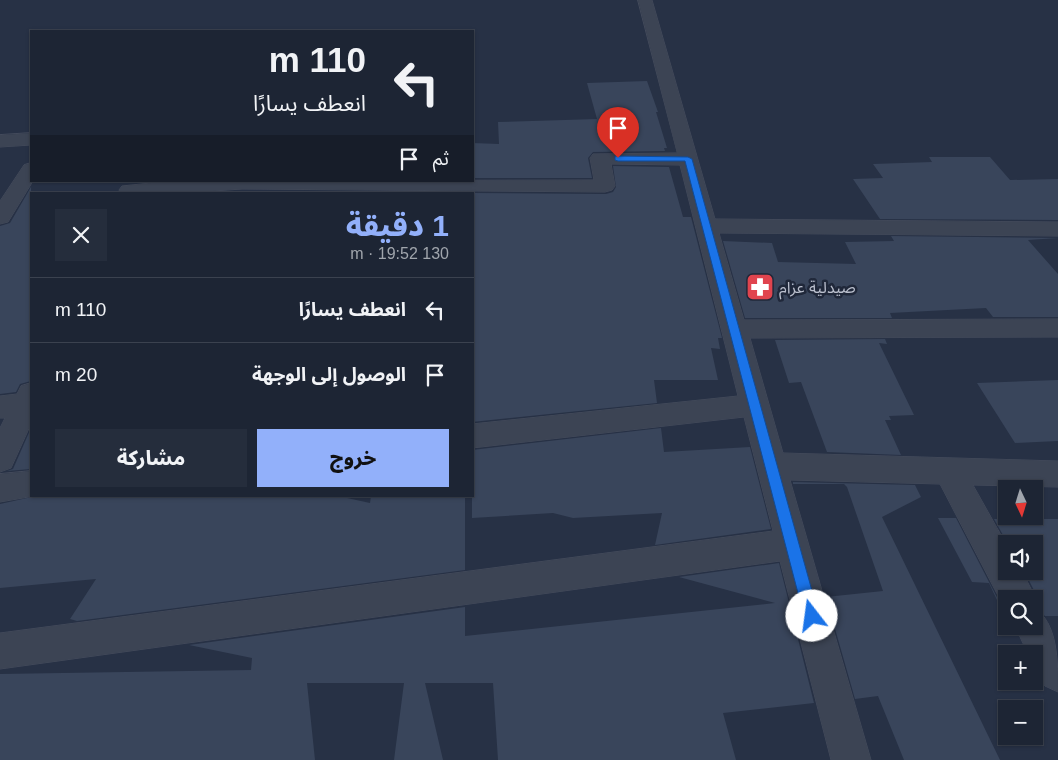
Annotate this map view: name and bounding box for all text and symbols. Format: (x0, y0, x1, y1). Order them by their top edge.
text: 110 m (269, 40, 366, 79)
icon: left (384, 50, 449, 115)
text: انعطف يسارًا (253, 91, 366, 116)
pin (597, 107, 639, 158)
icon: arrive (604, 114, 632, 142)
icon: arrive (395, 145, 423, 173)
text: ثم (433, 148, 449, 169)
button: close (55, 209, 107, 261)
text: 1 دقيقة (346, 209, 449, 242)
text: 130 m · 19:52 (350, 245, 449, 262)
pharmacy icon: صيدلية عزام (745, 272, 775, 302)
place label: صيدلية عزام (779, 279, 856, 300)
icon: left (421, 296, 449, 324)
text: 110 m (55, 299, 106, 320)
text: انعطف يسارًا (299, 299, 406, 320)
icon: arrive (421, 361, 449, 389)
text: 20 m (55, 364, 97, 385)
text: الوصول إلى الوجهة (252, 364, 406, 385)
button: مشاركة (55, 429, 247, 487)
button: خروج (257, 429, 449, 487)
north arrow (998, 480, 1042, 525)
map controls (998, 480, 1043, 745)
button: sound (998, 535, 1043, 580)
position arrow (785, 589, 837, 641)
button: search (998, 590, 1043, 635)
button: + (998, 645, 1043, 690)
button: − (998, 700, 1043, 745)

